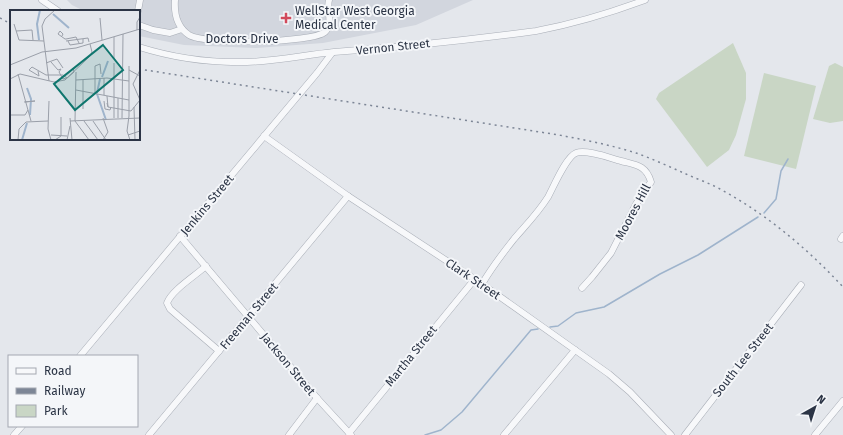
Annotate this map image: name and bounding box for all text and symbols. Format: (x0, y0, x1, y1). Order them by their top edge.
place label: WellStar West Georgia Medical Center (295, 4, 415, 32)
inset map (10, 10, 140, 140)
marker: WellStar West Georgia Medical Center (280, 12, 292, 24)
street label: Doctors Drive (205, 32, 279, 46)
street label: Vernon Street (355, 36, 431, 58)
street label: Jenkins Street (177, 171, 237, 238)
street label: Moores Hill (612, 181, 654, 242)
street label: Clark Street (443, 256, 504, 303)
street label: Freeman Street (217, 279, 281, 352)
street label: South Lee Street (710, 320, 776, 400)
street label: Martha Street (382, 322, 440, 389)
street label: Jackson Street (258, 330, 319, 399)
legend (8, 355, 138, 427)
text: Road (44, 364, 72, 378)
text: Railway (44, 384, 85, 398)
north arrow (795, 387, 835, 427)
text: N (814, 392, 828, 407)
text: Park (44, 404, 68, 418)

